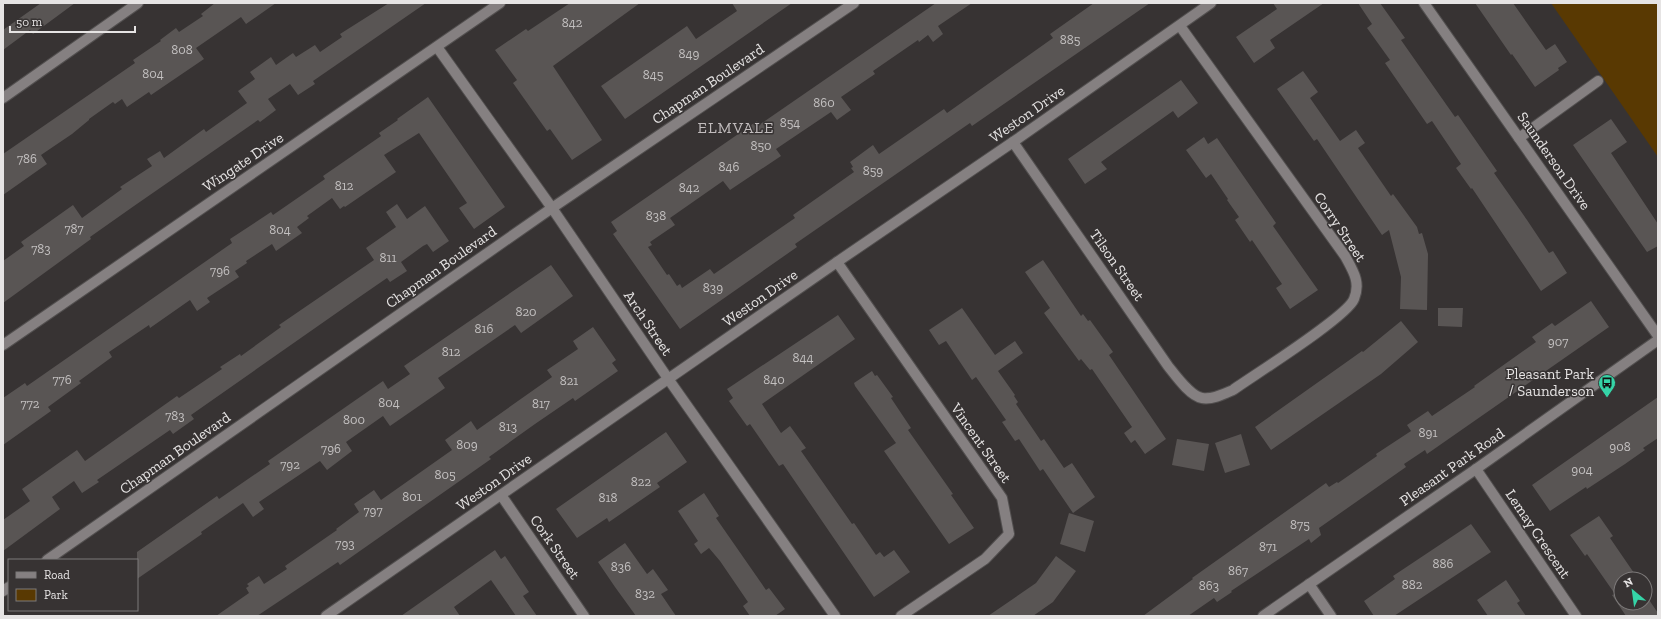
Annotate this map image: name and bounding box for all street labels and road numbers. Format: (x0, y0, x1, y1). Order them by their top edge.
street label: Chapman Boulevard (649, 39, 768, 128)
street label: Weston Drive (986, 82, 1068, 146)
street label: Saunderson Drive (1514, 109, 1594, 213)
street label: Wingate Drive (199, 128, 287, 196)
street label: Corry Street (1310, 189, 1370, 266)
street label: Chapman Boulevard (382, 222, 500, 312)
street label: Tilson Street (1086, 226, 1149, 305)
street label: Weston Drive (719, 266, 801, 330)
street label: Arch Street (620, 287, 676, 359)
street label: Vincent Street (946, 399, 1015, 487)
street label: Chapman Boulevard (116, 408, 234, 498)
street label: Pleasant Park Road (1396, 424, 1508, 510)
street label: Weston Drive (453, 450, 535, 514)
street label: Lemay Crescent (1502, 486, 1575, 582)
street label: Cork Street (526, 511, 584, 583)

